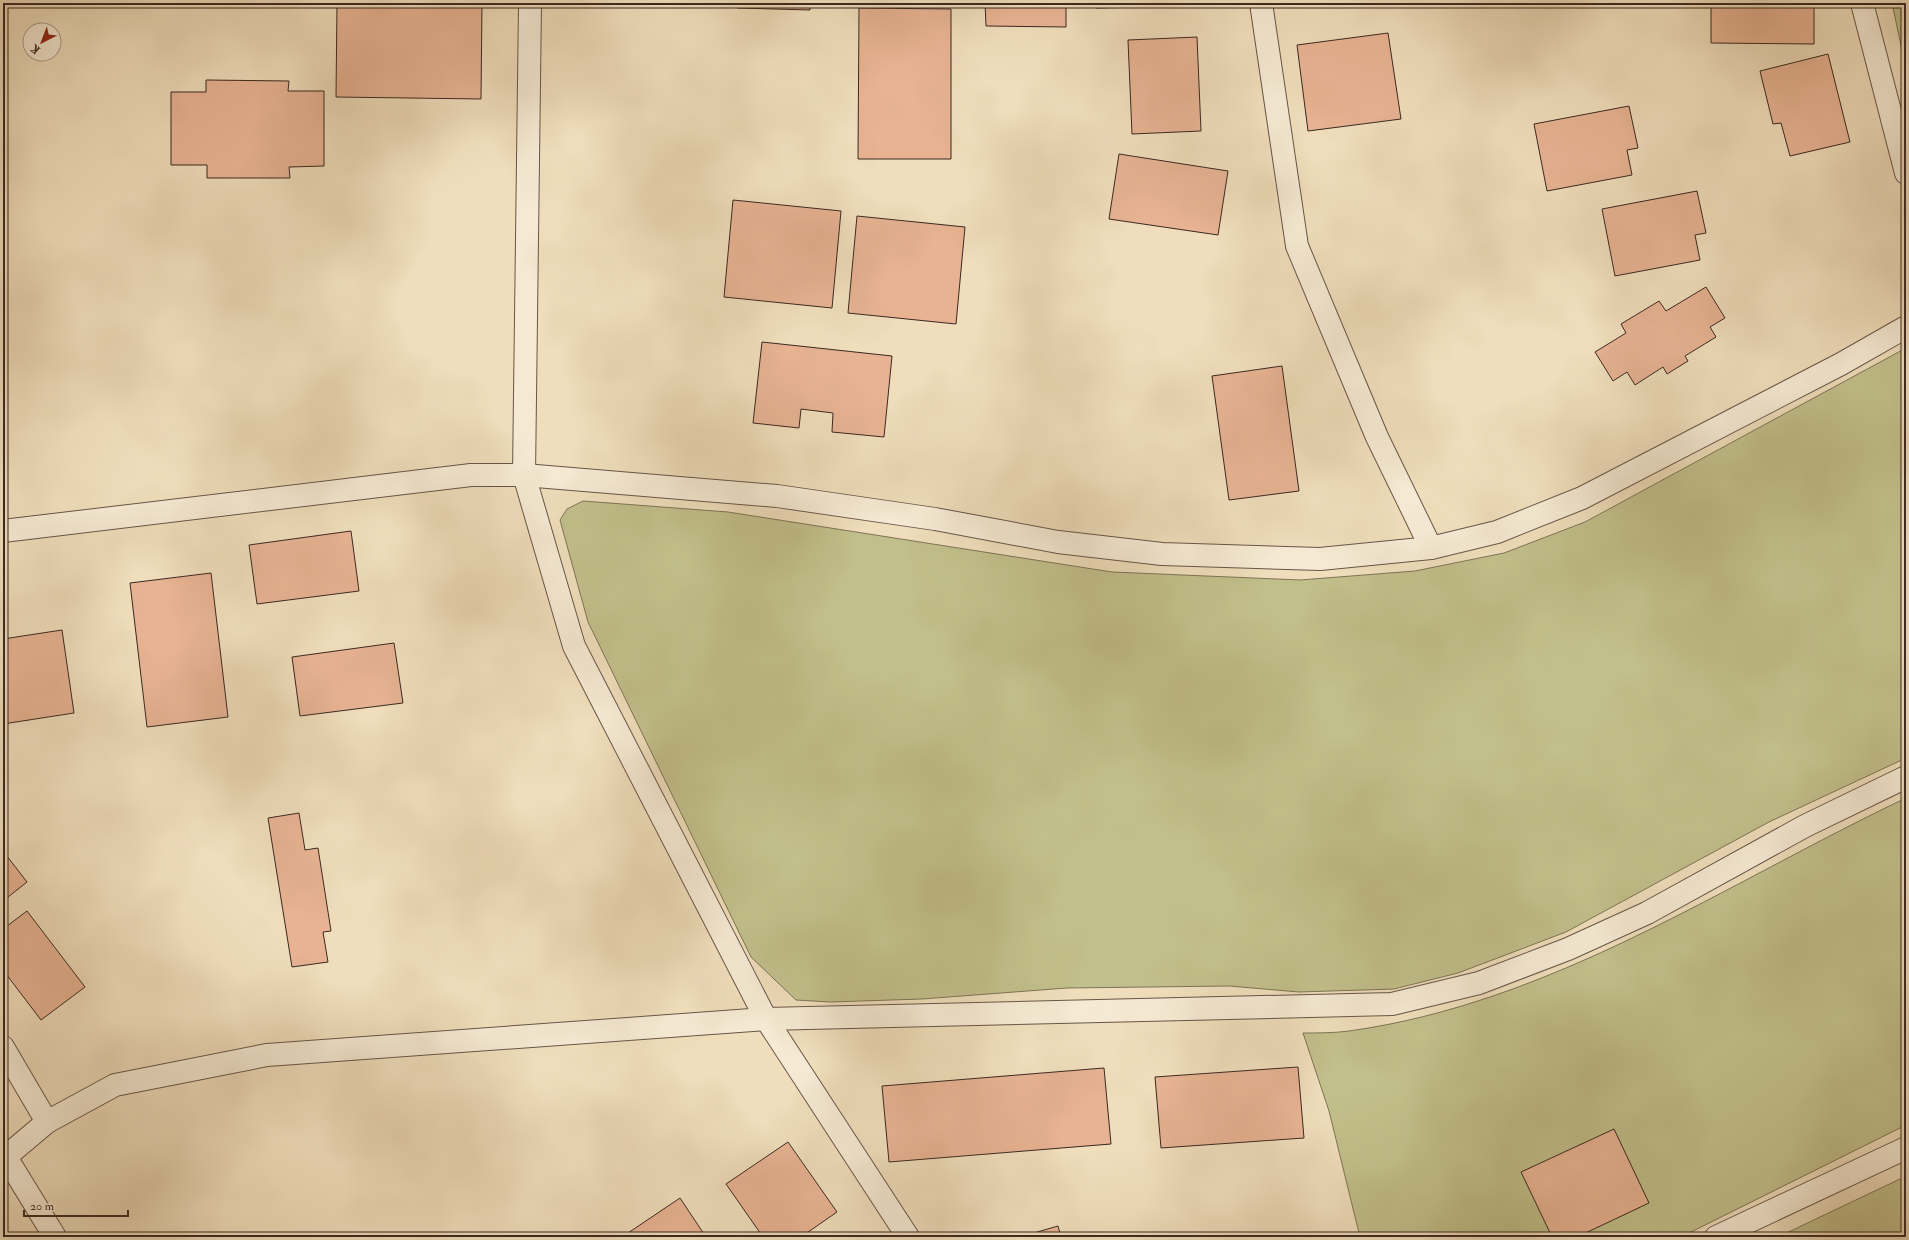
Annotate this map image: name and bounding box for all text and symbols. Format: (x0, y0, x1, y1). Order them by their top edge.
north arrow (22, 22, 62, 62)
text: K (27, 41, 43, 56)
scale bar (24, 1192, 128, 1218)
text: 20 m (30, 1199, 55, 1214)

